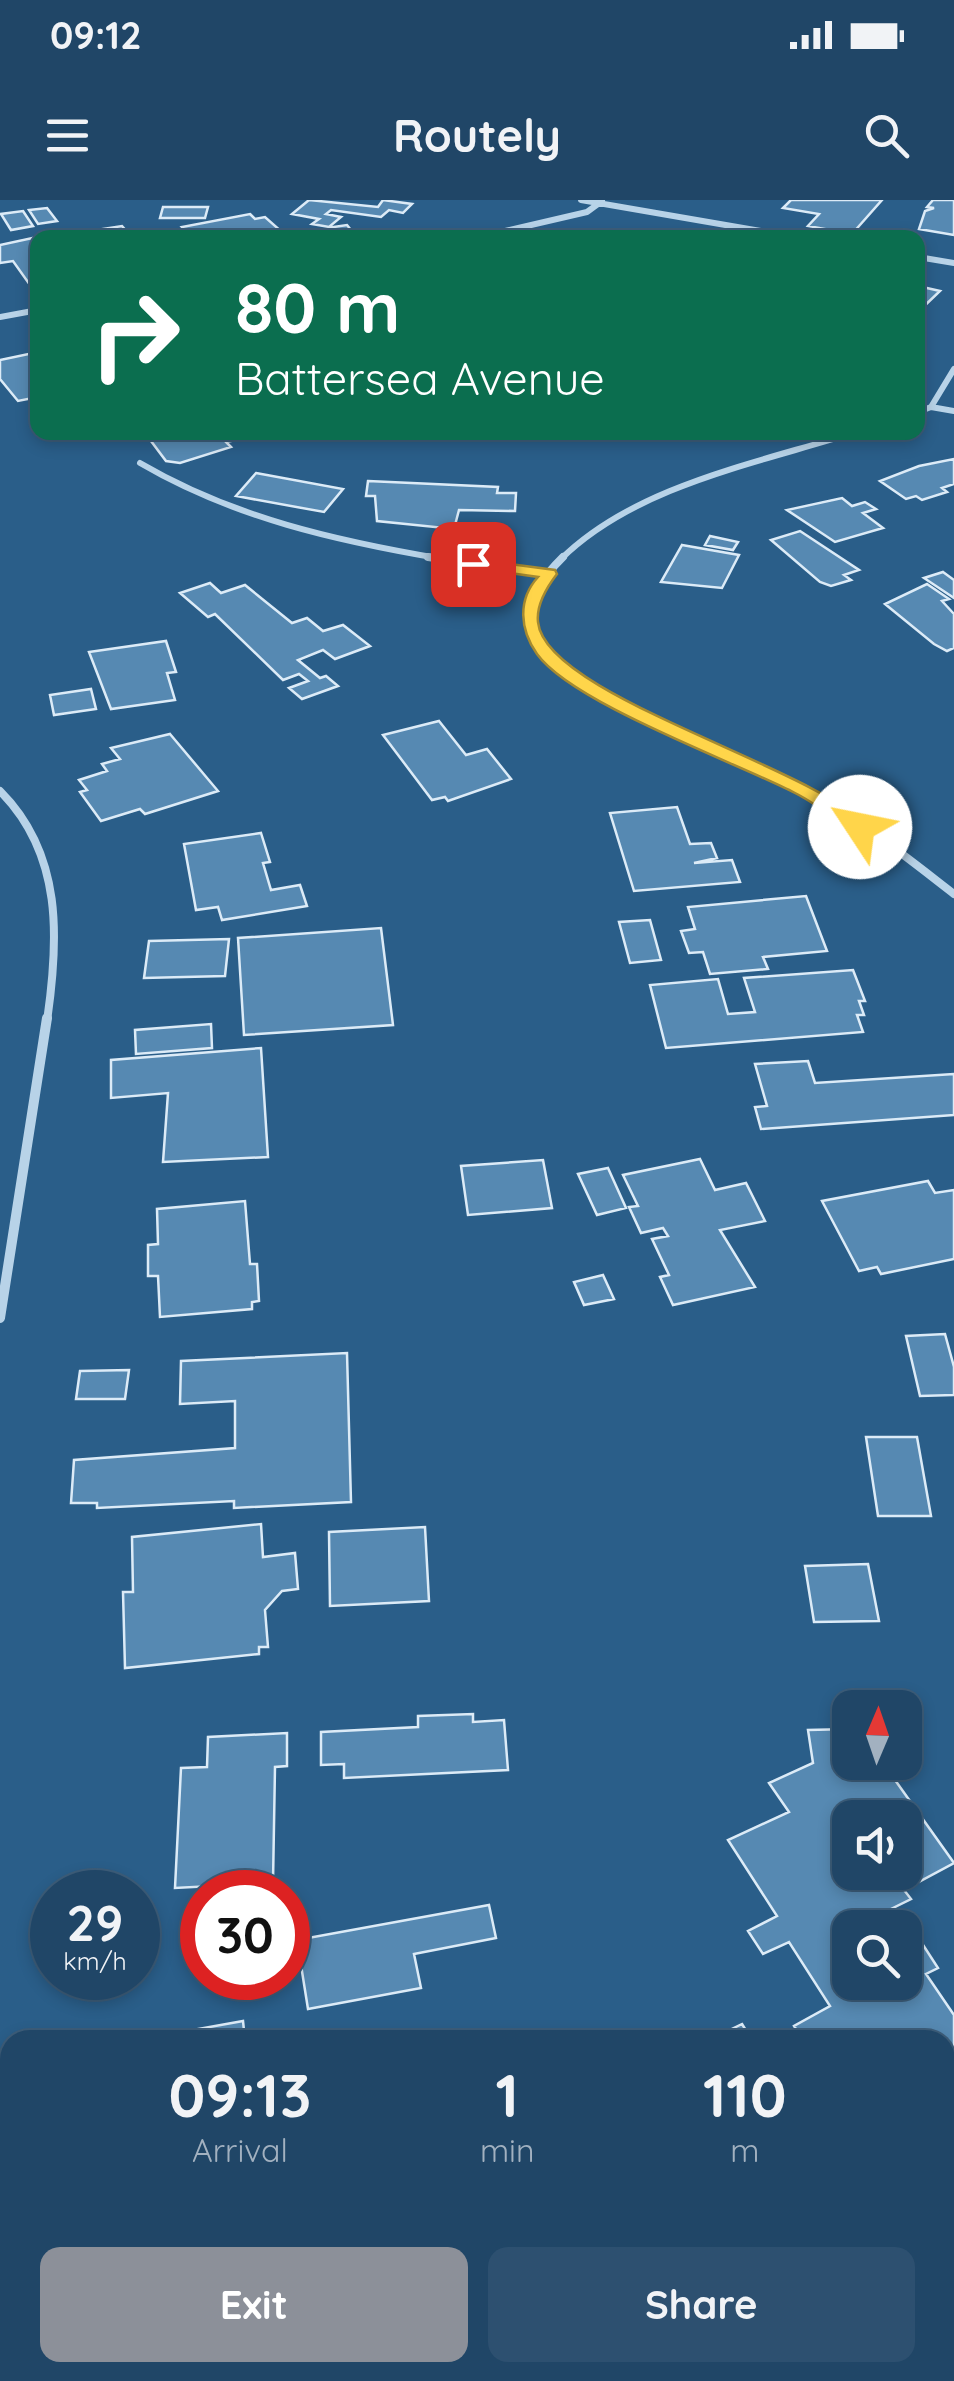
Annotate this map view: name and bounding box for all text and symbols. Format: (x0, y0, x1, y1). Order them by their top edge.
text: 09:12 (50, 11, 142, 59)
text: Routely (393, 107, 561, 163)
icon: menu (40, 108, 95, 163)
icon: search (859, 108, 914, 163)
text: 80 m (235, 263, 400, 351)
icon: right (70, 270, 200, 400)
text: Battersea Avenue (235, 350, 605, 406)
pin (431, 522, 516, 607)
icon: arrive (446, 537, 501, 592)
position arrow (808, 775, 912, 879)
north arrow (832, 1690, 922, 1780)
map controls (832, 1690, 922, 2000)
button: sound (832, 1800, 922, 1890)
speed limit sign: 30 (180, 1870, 310, 2000)
text: 29 (67, 1891, 123, 1954)
button: search (832, 1910, 922, 2000)
text: km/h (63, 1945, 127, 1976)
text: 09:13 (169, 2057, 311, 2132)
text: 1 (496, 2057, 519, 2132)
text: 110 (703, 2057, 786, 2132)
text: Arrival (192, 2130, 288, 2170)
text: min (480, 2130, 534, 2170)
text: m (730, 2130, 759, 2170)
button: Exit (40, 2247, 468, 2362)
button: Share (488, 2247, 915, 2362)

